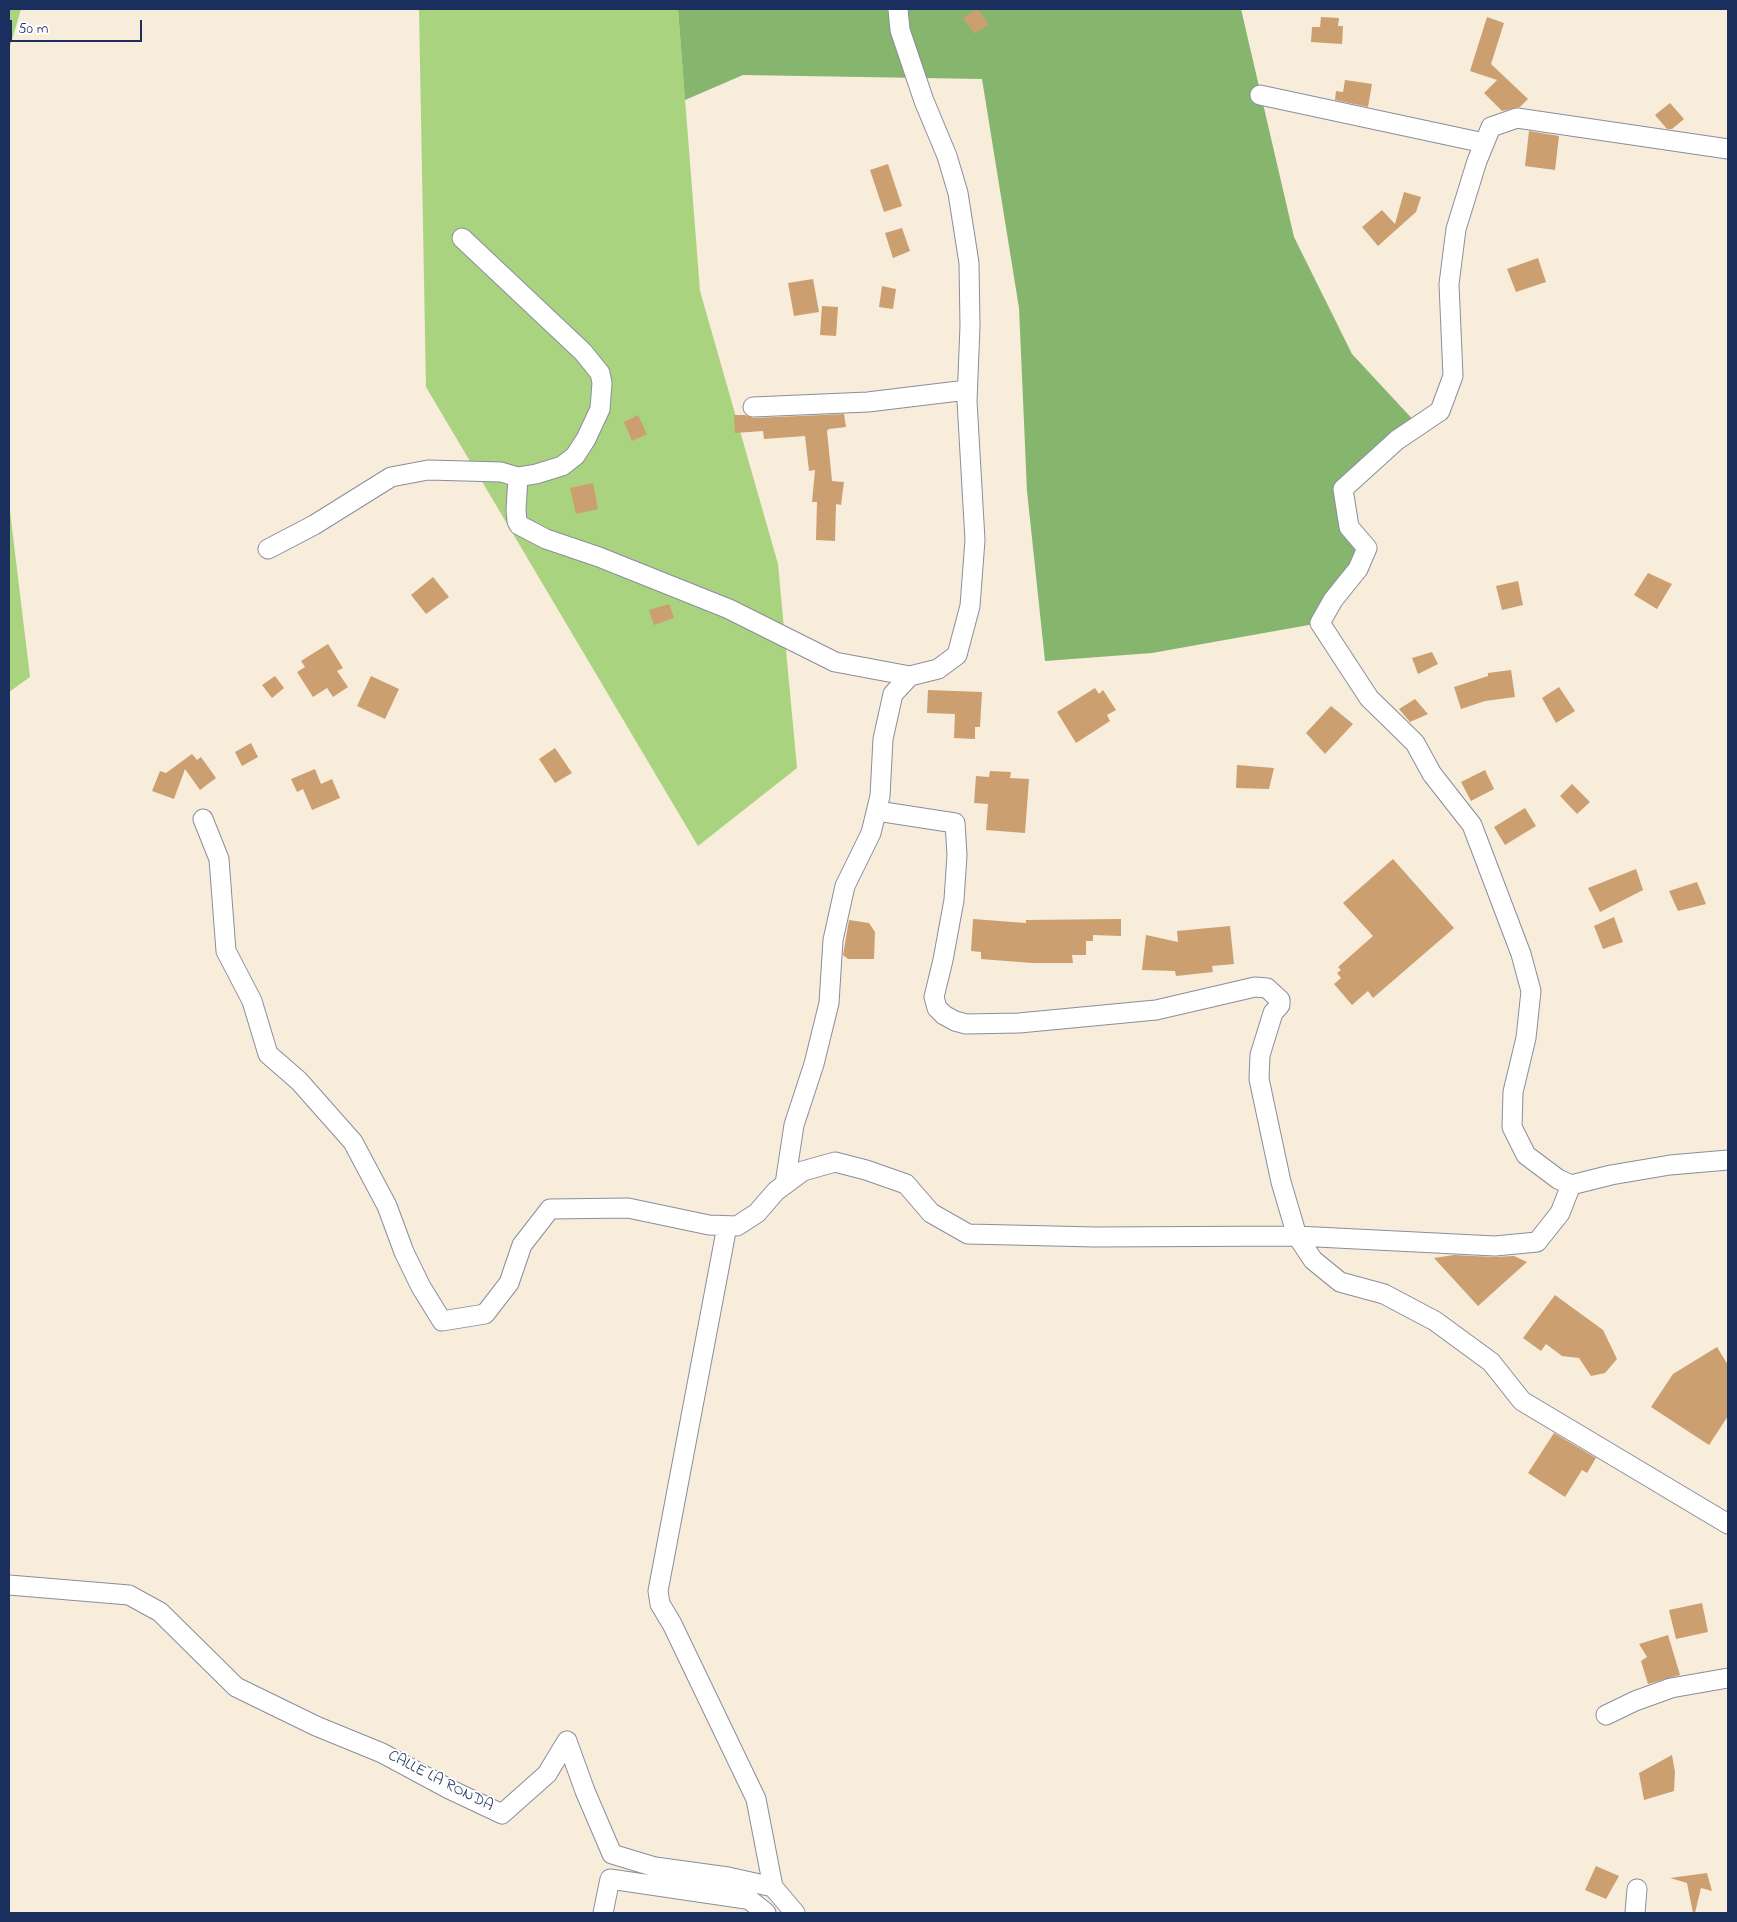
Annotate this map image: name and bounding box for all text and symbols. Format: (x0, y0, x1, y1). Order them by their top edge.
scale bar (12, 10, 145, 42)
text: 50 m (18, 18, 48, 40)
street label: CALLE LA RONDA (384, 1747, 496, 1817)

